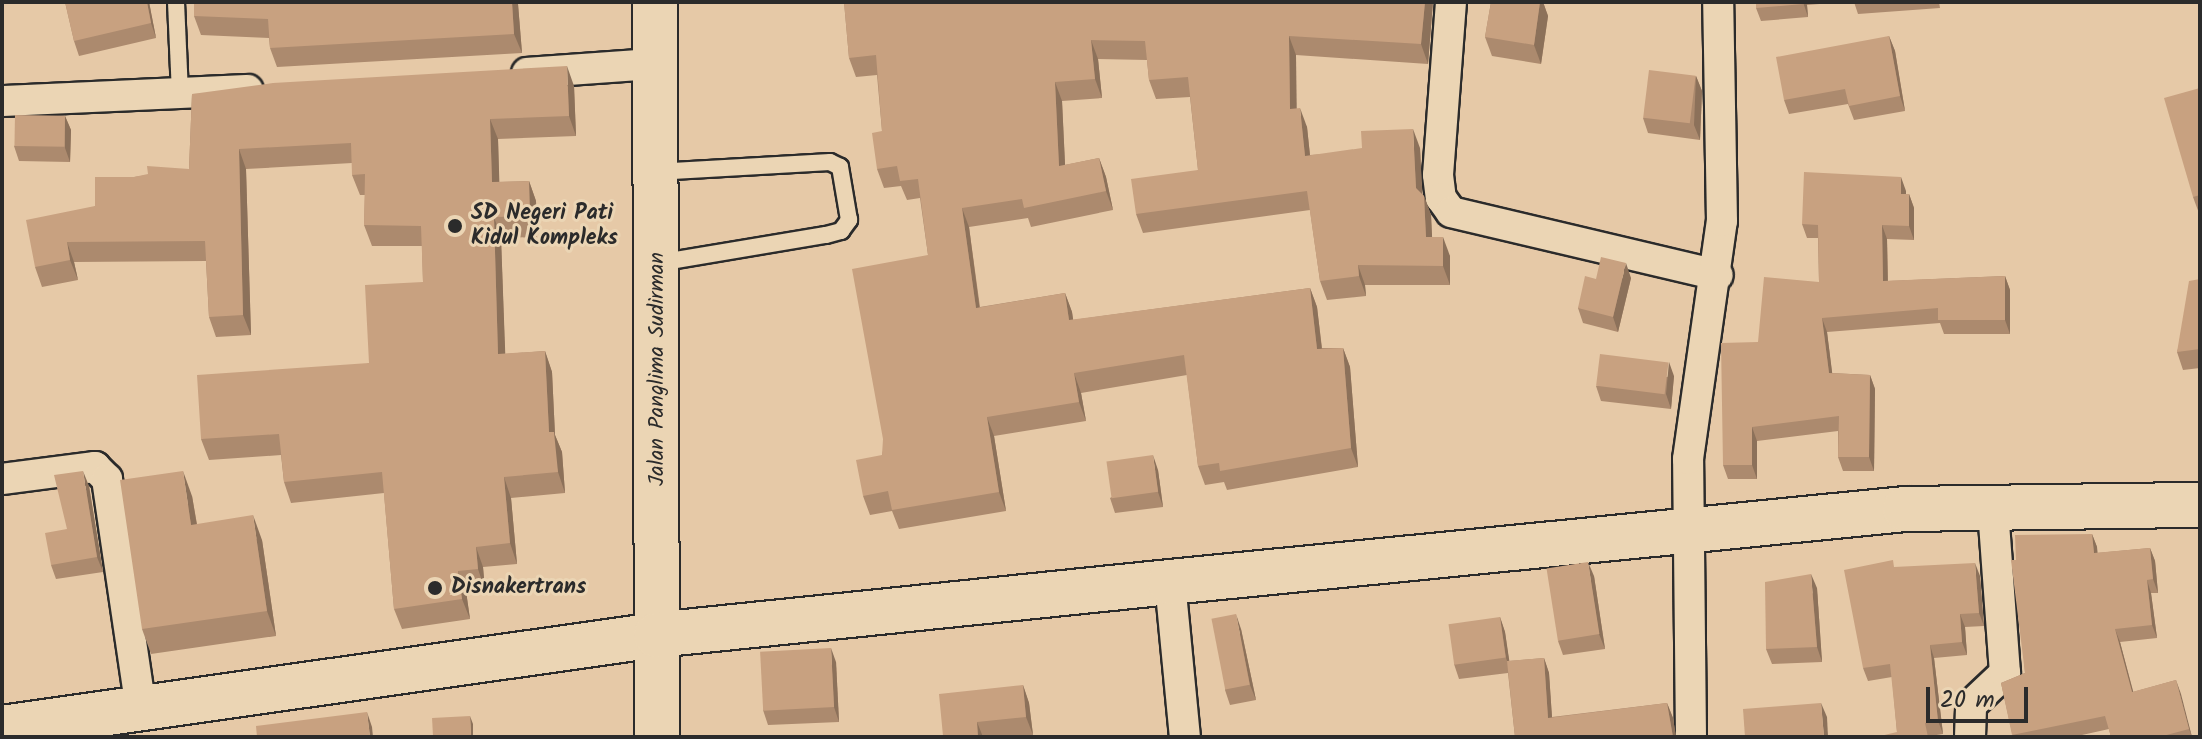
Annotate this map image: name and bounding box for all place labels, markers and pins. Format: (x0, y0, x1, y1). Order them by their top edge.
place label: SD Negeri Pati Kidul Kompleks (471, 200, 618, 252)
marker: SD Negeri Pati Kidul Kompleks (446, 217, 464, 235)
place label: Disnakertrans (451, 575, 586, 601)
marker: Disnakertrans (426, 579, 444, 597)

